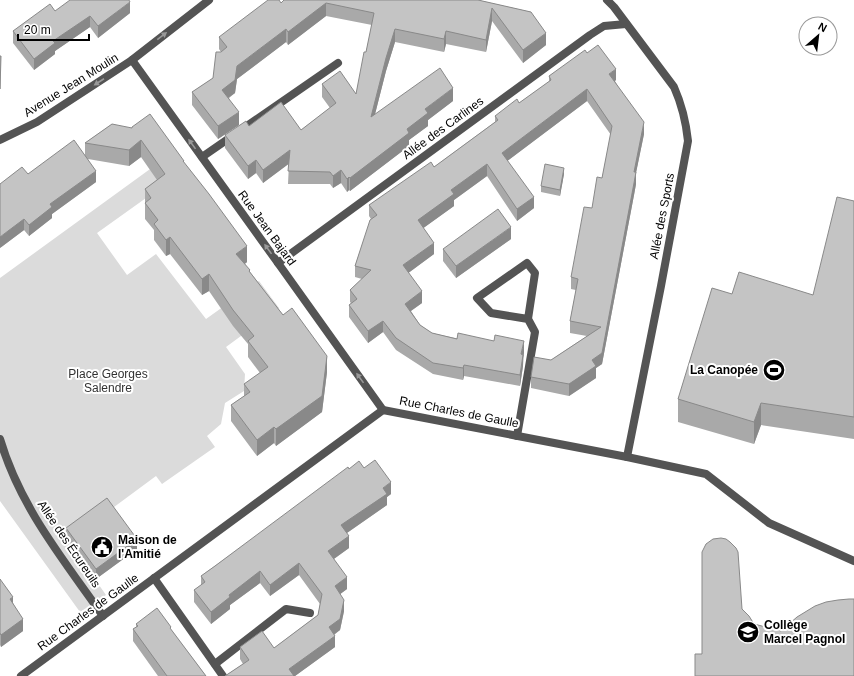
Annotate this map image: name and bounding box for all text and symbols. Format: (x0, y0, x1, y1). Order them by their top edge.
scale bar (18, 16, 89, 42)
north arrow (798, 16, 838, 56)
text: N (816, 20, 829, 34)
text: 20 m (24, 23, 51, 37)
one-way arrow (157, 32, 168, 41)
street label: Avenue Jean Moulin (21, 50, 121, 120)
one-way arrow (94, 78, 104, 86)
street label: Allée des Carlines (400, 94, 486, 162)
one-way arrow (188, 139, 196, 149)
street label: Allée des Sports (647, 172, 677, 260)
street label: Rue Jean Bajard (235, 188, 299, 268)
one-way arrow (264, 244, 272, 255)
sports icon: La Canopée (761, 357, 787, 383)
place label: La Canopée (690, 363, 758, 377)
park label: Place Georges Salendre (68, 367, 148, 395)
one-way arrow (356, 373, 364, 383)
street label: Rue Charles de Gaulle (398, 394, 520, 431)
street label: Allée des Écureuils (35, 497, 104, 590)
place label: Maison de l'Amitié (118, 533, 177, 561)
public building icon: Maison de l'Amitié (89, 534, 115, 560)
street label: Rue Charles de Gaulle (35, 570, 141, 653)
place label: Collège Marcel Pagnol (764, 618, 845, 646)
school or university icon: Collège Marcel Pagnol (735, 619, 761, 645)

